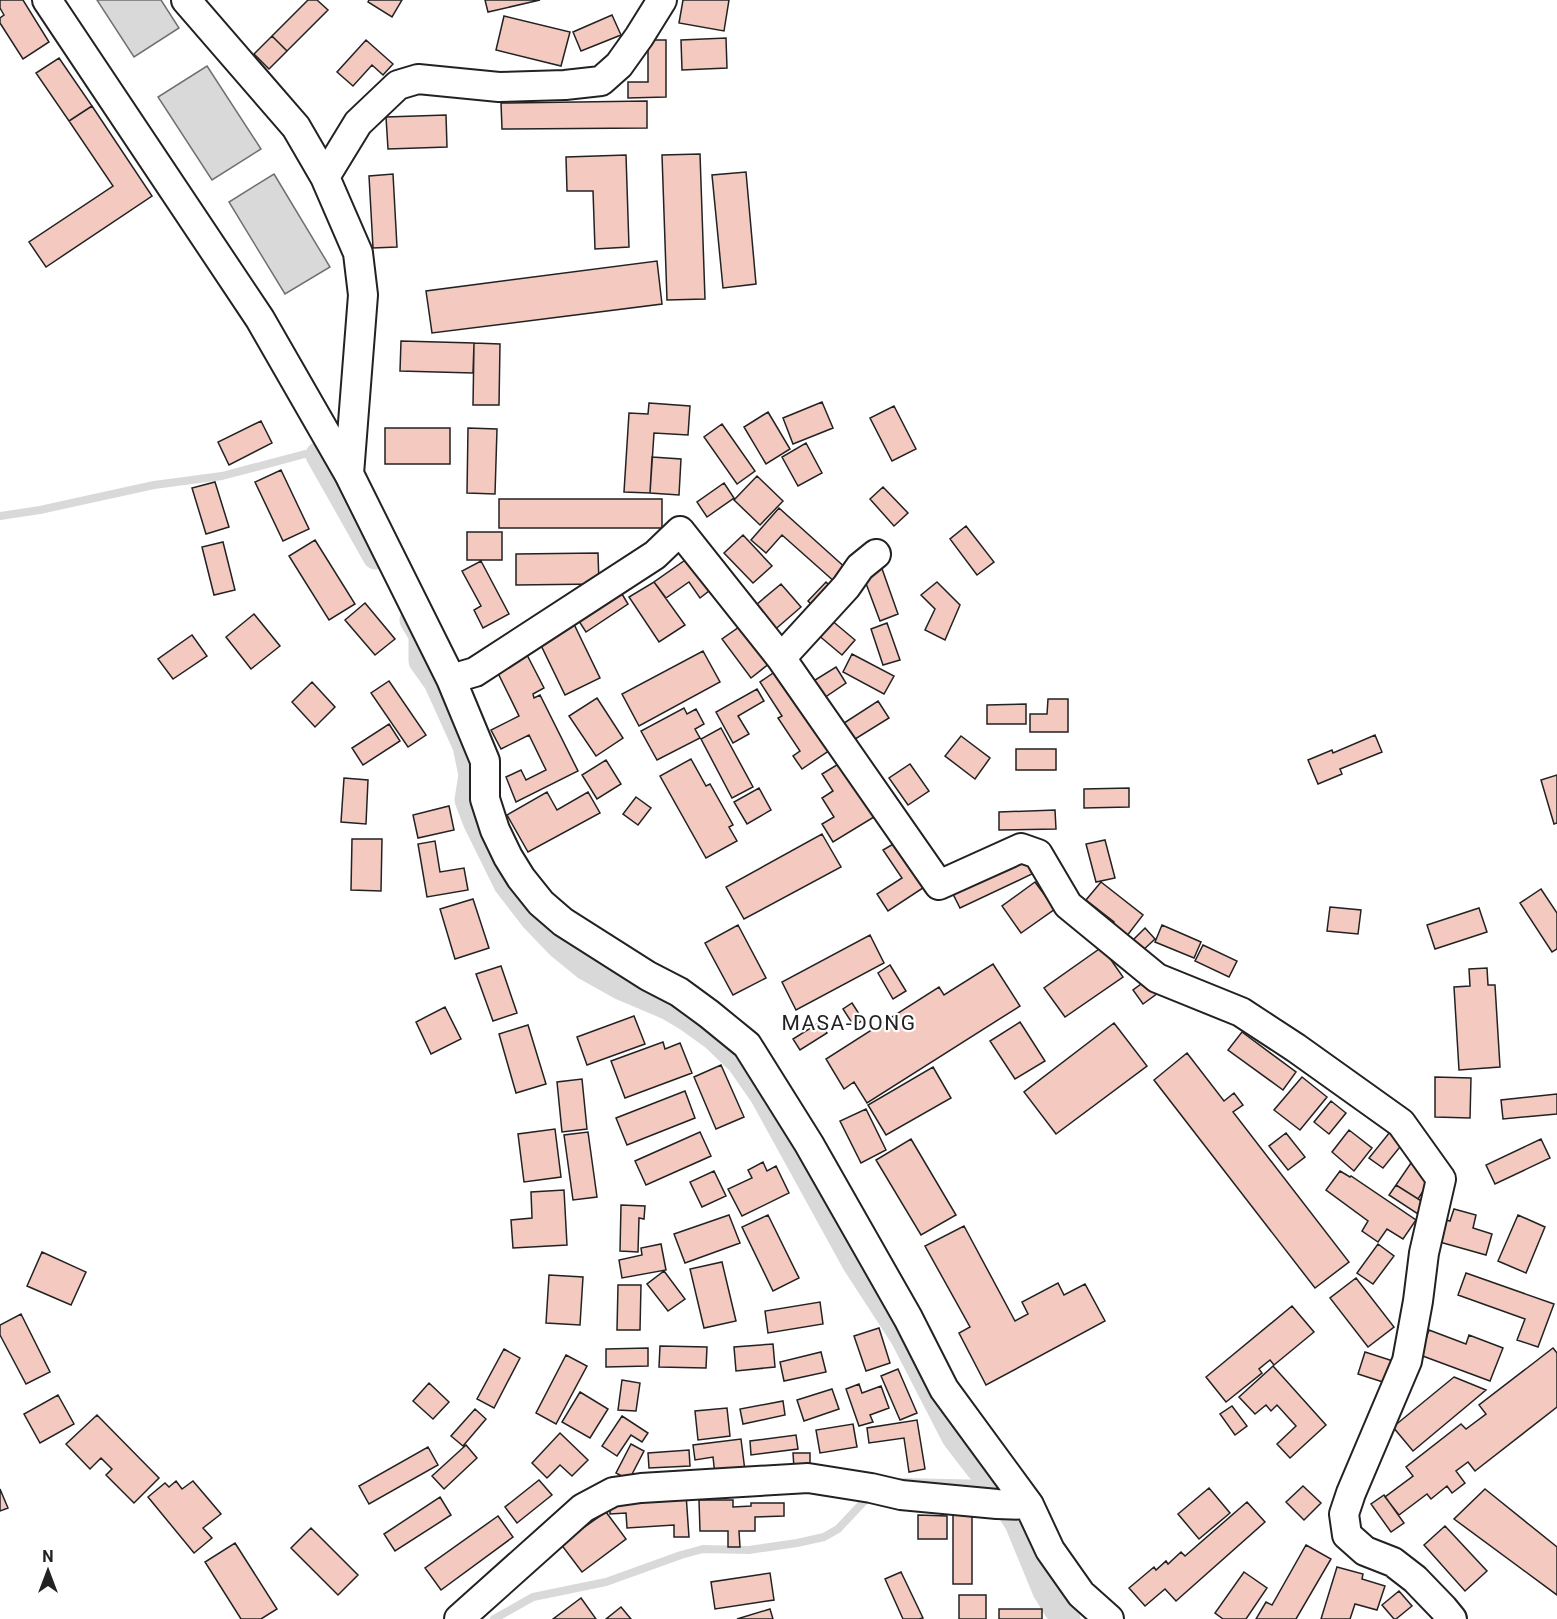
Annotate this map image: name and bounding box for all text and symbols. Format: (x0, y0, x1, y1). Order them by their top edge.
district label: MASA-DONG (781, 1011, 917, 1035)
north arrow (18, 1541, 78, 1601)
text: N (42, 1547, 54, 1566)

